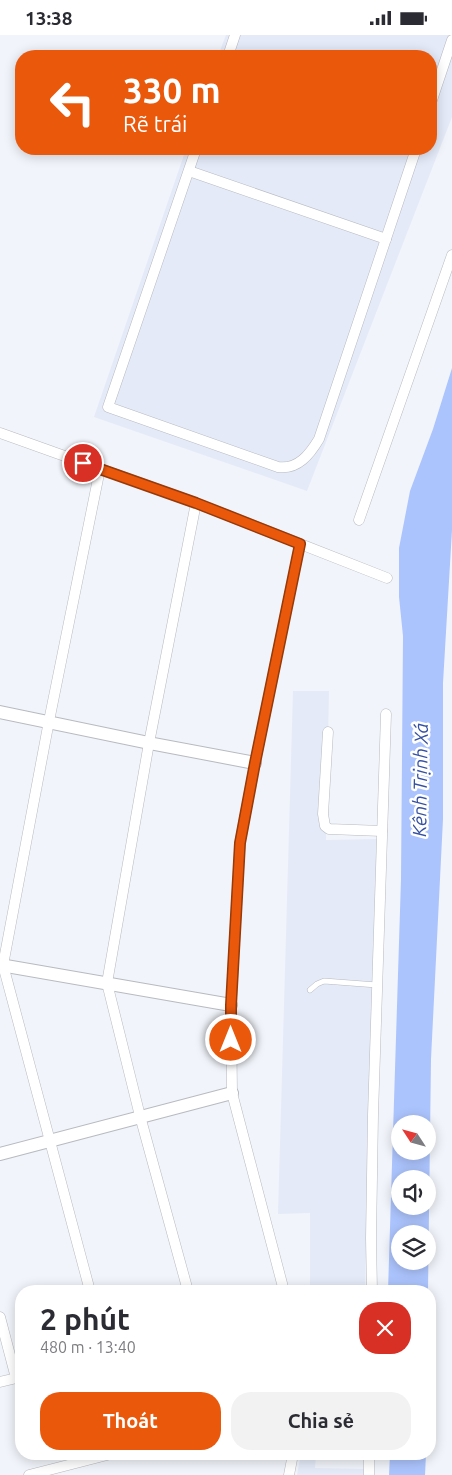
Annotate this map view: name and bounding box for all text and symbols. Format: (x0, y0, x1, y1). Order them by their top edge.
text: 13:38 (25, 7, 73, 29)
icon: left (40, 70, 105, 135)
text: 330 m (123, 70, 221, 110)
text: Rẽ trái (123, 111, 187, 136)
pin (62, 442, 104, 484)
icon: arrive (69, 449, 97, 477)
water label: Kênh Trịnh Xá (408, 723, 432, 837)
position arrow (204, 1013, 256, 1065)
north arrow (391, 1115, 436, 1160)
map controls (391, 1115, 436, 1270)
button: sound (391, 1170, 436, 1215)
button: layers (391, 1225, 436, 1270)
text: 2 phút (40, 1302, 130, 1336)
button: close (359, 1302, 411, 1354)
text: 480 m · 13:40 (40, 1338, 136, 1356)
button: Thoát (40, 1392, 221, 1450)
button: Chia sẻ (231, 1392, 411, 1450)

